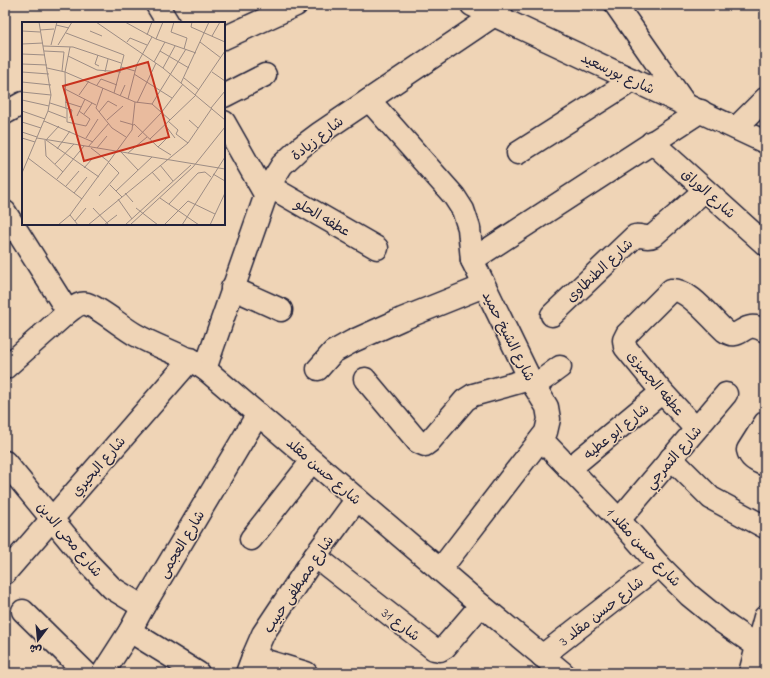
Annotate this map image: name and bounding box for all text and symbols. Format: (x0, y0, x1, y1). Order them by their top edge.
inset map (22, 22, 225, 225)
street label: شارع بورسعيد (577, 48, 658, 101)
street label: شارع زيادة (287, 112, 349, 166)
street label: شارع الوراق (676, 164, 740, 224)
street label: عطفه الحلو (290, 193, 354, 243)
street label: شارع الطنطاوى (562, 234, 638, 308)
street label: شارع الشيخ حميد (476, 288, 539, 385)
street label: عطفه الجميزى (621, 347, 688, 421)
street label: شارع ابو عطيه (579, 399, 654, 465)
street label: شارع التمرجي (641, 422, 708, 495)
street label: شارع البحيري (67, 432, 131, 502)
street label: شارع حسن مقلد (281, 434, 365, 511)
street label: شارع محى الدين (31, 498, 107, 582)
street label: شارع حسن مقلد 1 (601, 504, 685, 592)
street label: شارع العجمى (154, 507, 211, 583)
street label: شارع مصطفى حبيب (259, 532, 340, 638)
street label: شارع حسن مقلد 3 (555, 572, 649, 652)
street label: شارع 31 (376, 603, 424, 647)
north arrow (18, 620, 58, 660)
text: ش (27, 639, 44, 658)

